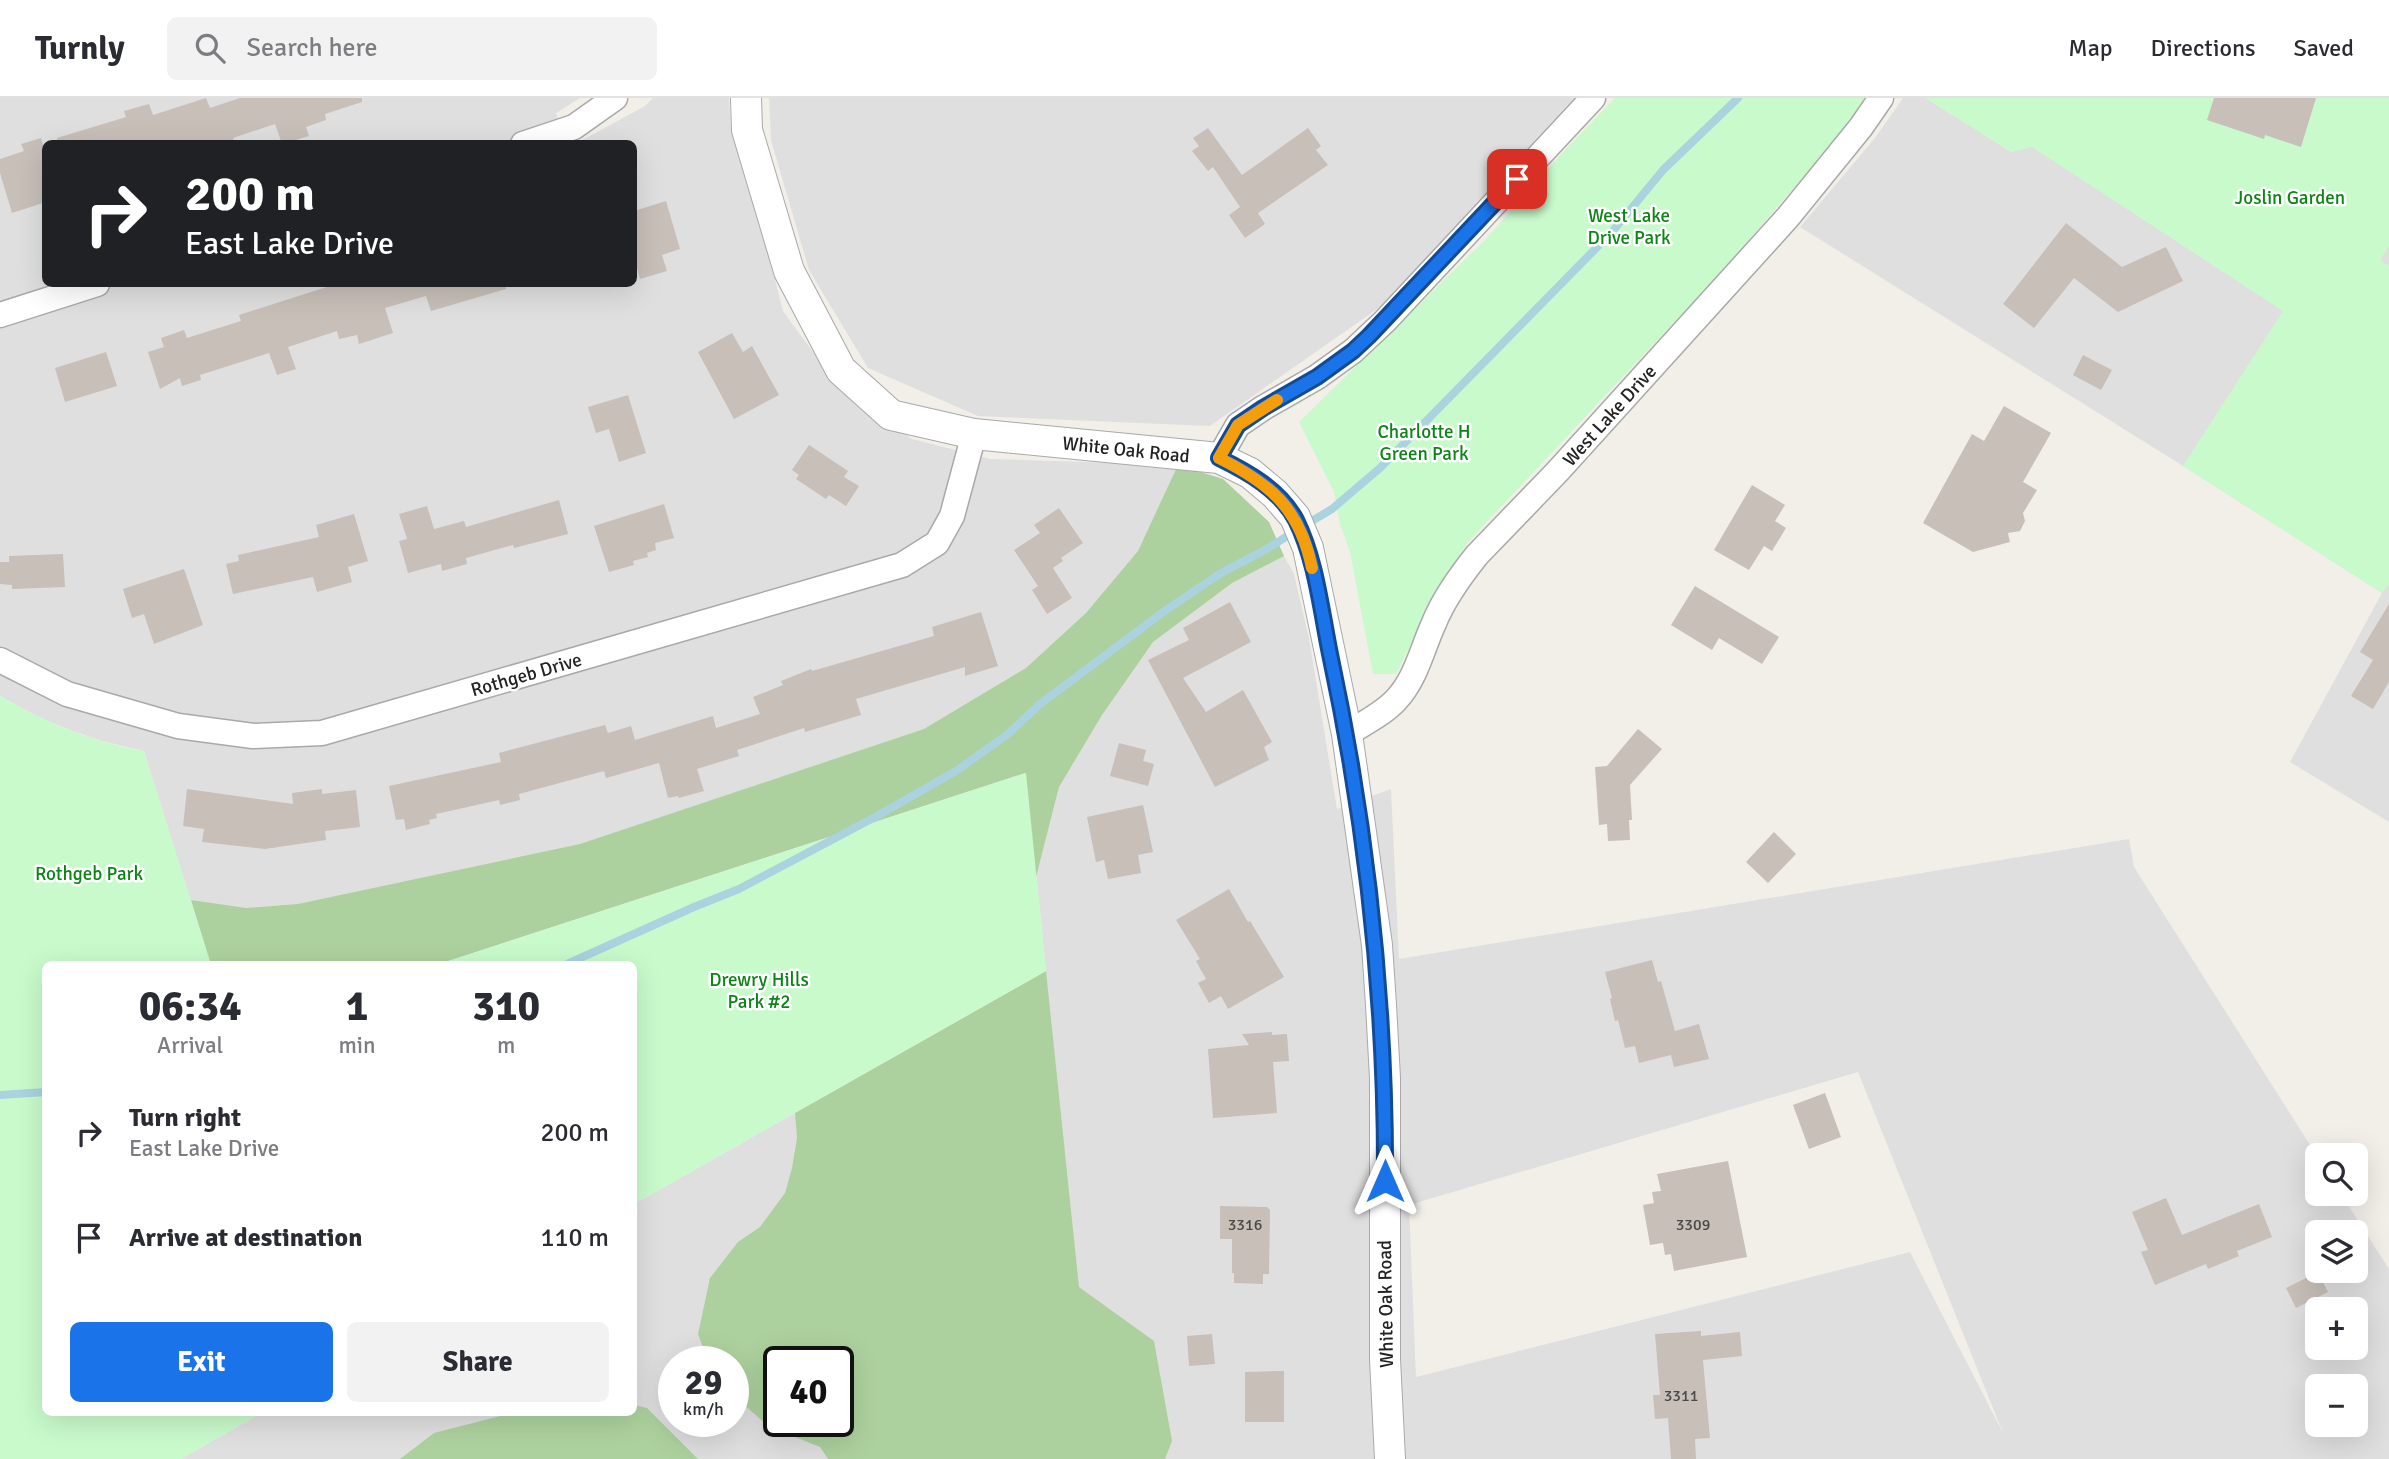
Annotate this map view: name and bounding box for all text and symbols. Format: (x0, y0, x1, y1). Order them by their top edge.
search box (167, 17, 657, 80)
text: Turnly (35, 28, 125, 69)
icon: search (191, 29, 229, 67)
text: Search here (247, 32, 378, 64)
text: Map (2068, 33, 2113, 63)
text: Directions (2151, 33, 2256, 63)
text: Saved (2294, 33, 2354, 63)
pin (1487, 149, 1547, 209)
icon: arrive (1498, 160, 1536, 198)
text: 200 m (185, 164, 315, 224)
icon: right (70, 168, 161, 259)
park label: Joslin Garden (2235, 186, 2345, 210)
park label: West Lake Drive Park (1587, 204, 1671, 250)
text: East Lake Drive (185, 224, 394, 263)
street label: West Lake Drive (1558, 360, 1662, 472)
park label: Charlotte H Green Park (1377, 420, 1471, 466)
street label: White Oak Road (1061, 431, 1191, 469)
street label: Rothgeb Drive (468, 648, 584, 702)
park label: Rothgeb Park (35, 862, 144, 886)
park label: Drewry Hills Park #2 (709, 968, 809, 1014)
text: 06:34 (139, 981, 242, 1032)
text: 1 (346, 981, 368, 1032)
text: 310 (472, 981, 540, 1032)
text: Arrival (157, 1031, 223, 1060)
text: min (338, 1031, 376, 1060)
text: m (497, 1031, 515, 1060)
text: Turn right (129, 1102, 241, 1134)
icon: right (70, 1114, 108, 1152)
text: 200 m (540, 1117, 609, 1149)
text: East Lake Drive (129, 1134, 279, 1163)
map controls (2305, 1143, 2368, 1437)
button: search (2305, 1143, 2368, 1206)
position arrow (1348, 1144, 1422, 1218)
house number: 3316 (1228, 1215, 1262, 1235)
house number: 3309 (1676, 1215, 1710, 1235)
icon: arrive (70, 1219, 108, 1257)
button: layers (2305, 1220, 2368, 1283)
text: Arrive at destination (129, 1222, 362, 1254)
text: 110 m (540, 1222, 609, 1254)
street label: White Oak Road (1373, 1240, 1399, 1368)
button: + (2305, 1297, 2368, 1360)
button: Exit (70, 1322, 333, 1402)
button: Share (347, 1322, 609, 1402)
speed limit sign: 40 (763, 1346, 854, 1437)
text: 29 (685, 1361, 722, 1404)
button: − (2305, 1374, 2368, 1437)
house number: 3311 (1664, 1386, 1698, 1406)
text: km/h (683, 1398, 724, 1420)

